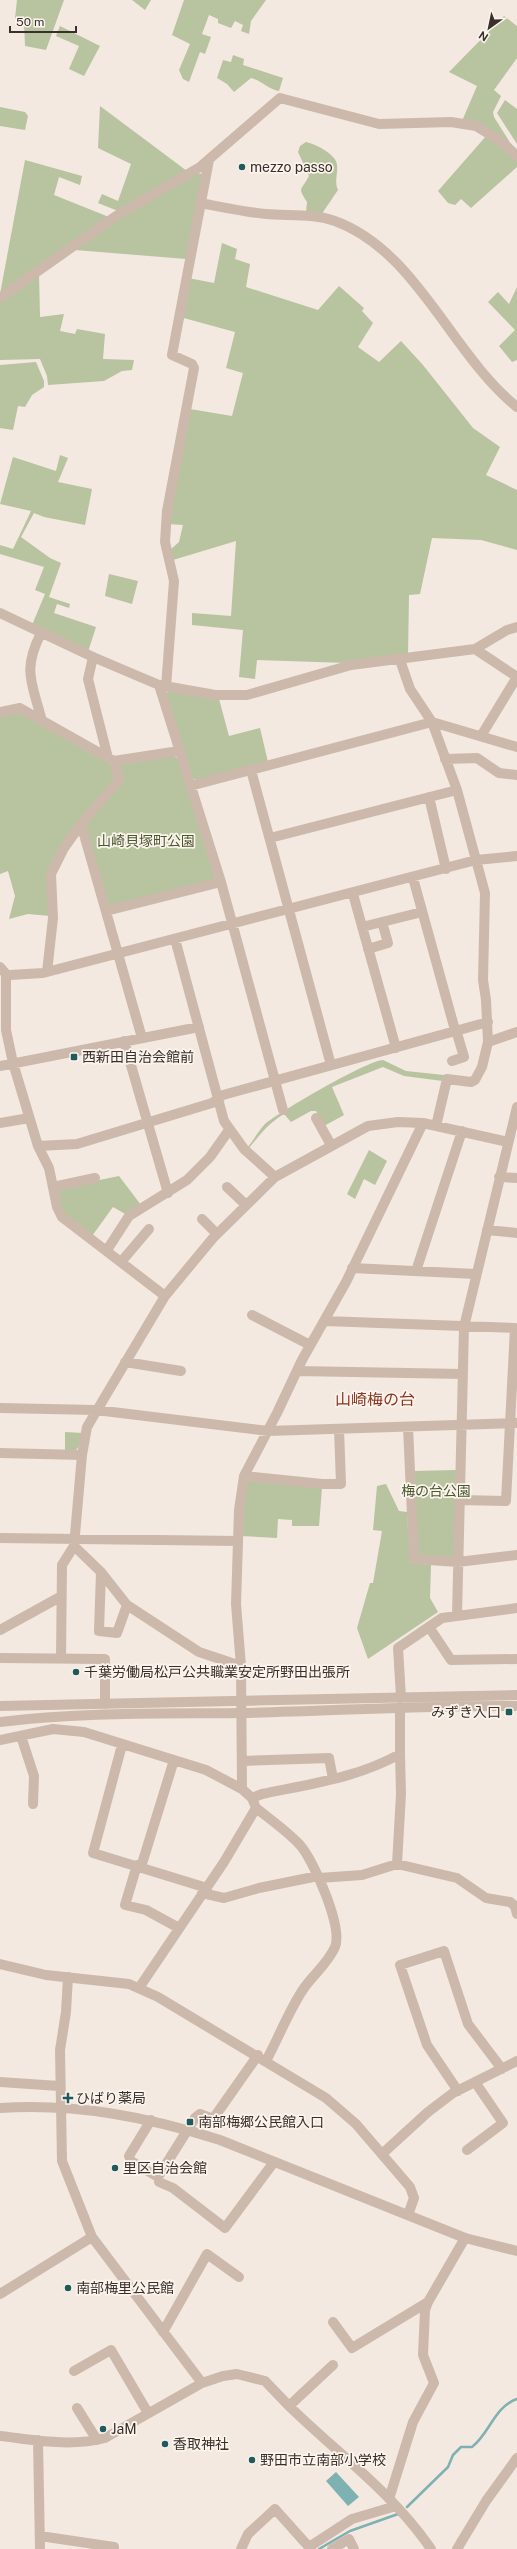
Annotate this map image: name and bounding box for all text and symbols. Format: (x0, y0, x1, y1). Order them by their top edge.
scale bar (10, 8, 76, 34)
north arrow (469, 8, 509, 48)
text: 50 m (16, 15, 44, 29)
text: N (477, 29, 490, 44)
place label: mezzo passo (250, 159, 333, 175)
marker: mezzo passo (237, 162, 247, 172)
park label: 山崎貝塚町公園 (97, 833, 195, 849)
place label: 西新田自治会館前 (82, 1049, 194, 1065)
marker: 西新田自治会館前 (69, 1052, 79, 1062)
district label: 山崎梅の台 (335, 1390, 415, 1409)
park label: 梅の台公園 (401, 1483, 471, 1499)
place label: 千葉労働局松戸公共職業安定所野田出張所 (84, 1664, 350, 1680)
marker: 千葉労働局松戸公共職業安定所野田出張所 (71, 1667, 81, 1677)
place label: みずき入口 (431, 1704, 501, 1720)
marker: みずき入口 (504, 1707, 514, 1717)
place label: ひばり薬局 (76, 2090, 146, 2106)
marker: ひばり薬局 (63, 2093, 73, 2103)
place label: 南部梅郷公民館入口 (198, 2114, 324, 2130)
marker: 南部梅郷公民館入口 (185, 2117, 195, 2127)
place label: 里区自治会館 (123, 2160, 207, 2176)
marker: 里区自治会館 (110, 2163, 120, 2173)
place label: 南部梅里公民館 (76, 2280, 174, 2296)
marker: 南部梅里公民館 (63, 2283, 73, 2293)
place label: JaM (111, 2421, 137, 2437)
marker: JaM (98, 2424, 108, 2434)
place label: 香取神社 (173, 2436, 229, 2452)
marker: 香取神社 (160, 2439, 170, 2449)
place label: 野田市立南部小学校 (260, 2452, 386, 2468)
marker: 野田市立南部小学校 (247, 2455, 257, 2465)

